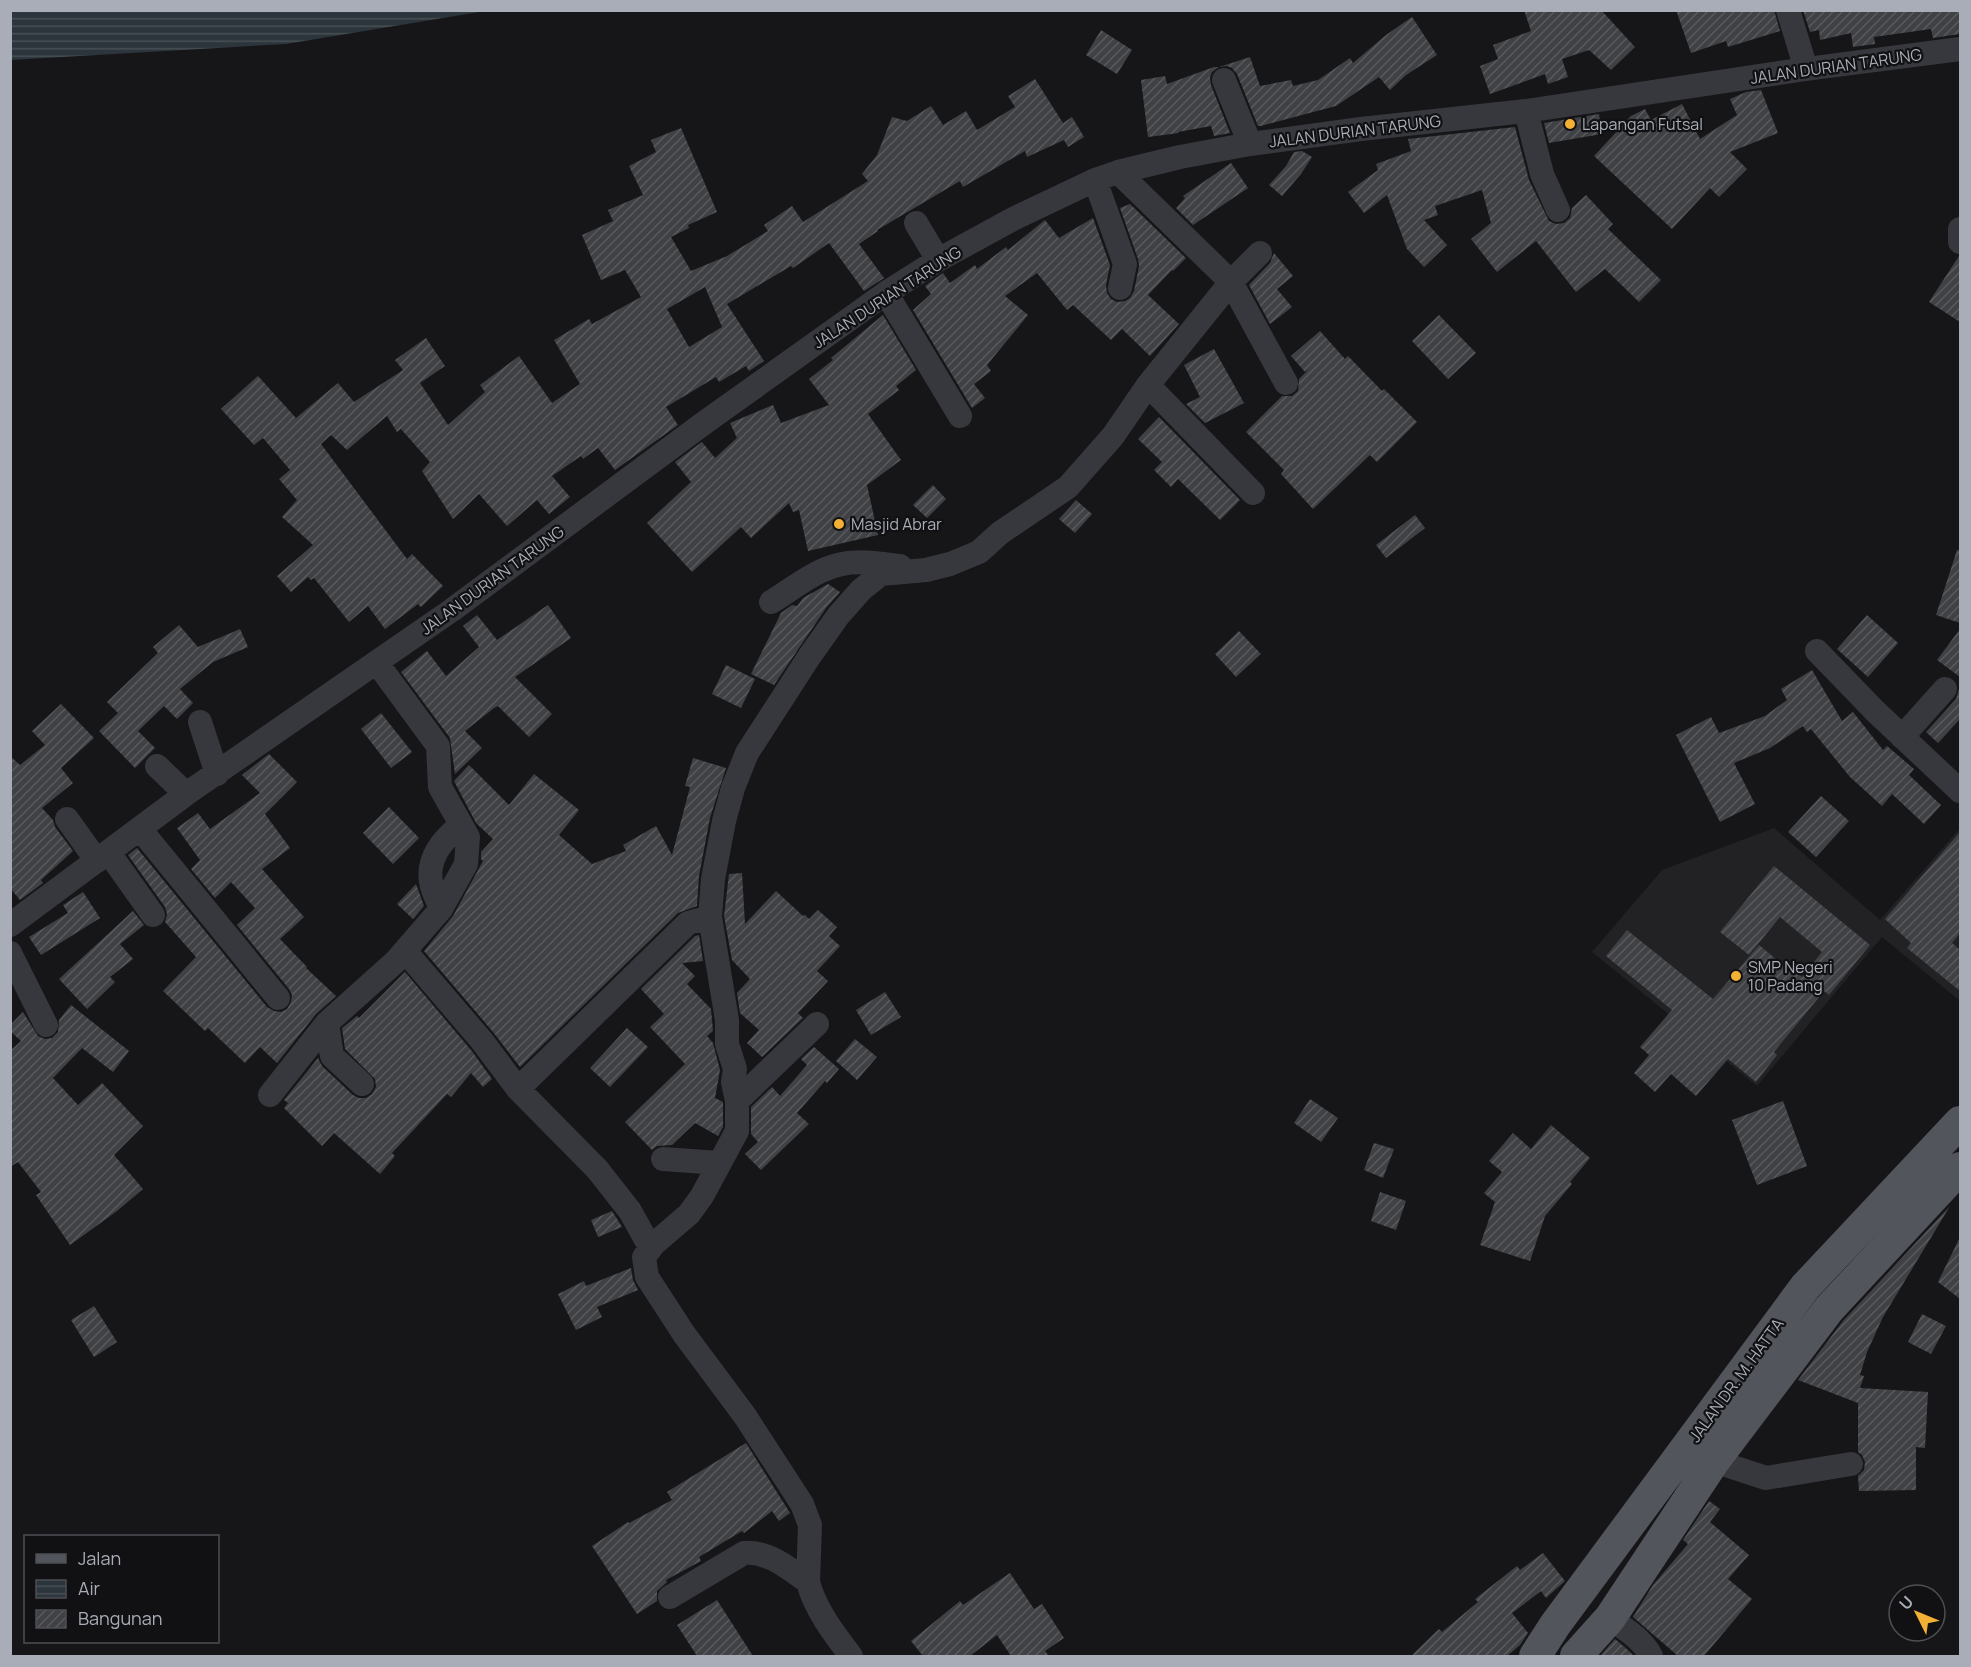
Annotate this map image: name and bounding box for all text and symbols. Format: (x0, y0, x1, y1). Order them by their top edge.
street label: JALAN DURIAN TARUNG (1749, 43, 1923, 89)
street label: JALAN DURIAN TARUNG (1268, 110, 1442, 152)
place label: Lapangan Futsal (1582, 113, 1703, 135)
marker: Lapangan Futsal (1563, 117, 1577, 131)
street label: JALAN DURIAN TARUNG (809, 241, 965, 353)
place label: Masjid Abrar (851, 513, 942, 535)
marker: Masjid Abrar (832, 517, 846, 531)
street label: JALAN DURIAN TARUNG (416, 520, 568, 640)
place label: SMP Negeri 10 Padang (1748, 956, 1833, 996)
marker: SMP Negeri 10 Padang (1729, 969, 1743, 983)
street label: JALAN DR. M. HATTA (1683, 1313, 1789, 1447)
legend (24, 1535, 219, 1643)
text: Jalan (78, 1546, 121, 1570)
text: Air (78, 1576, 101, 1600)
north arrow (1887, 1583, 1947, 1643)
text: U (1894, 1591, 1918, 1614)
text: Bangunan (78, 1606, 162, 1630)

